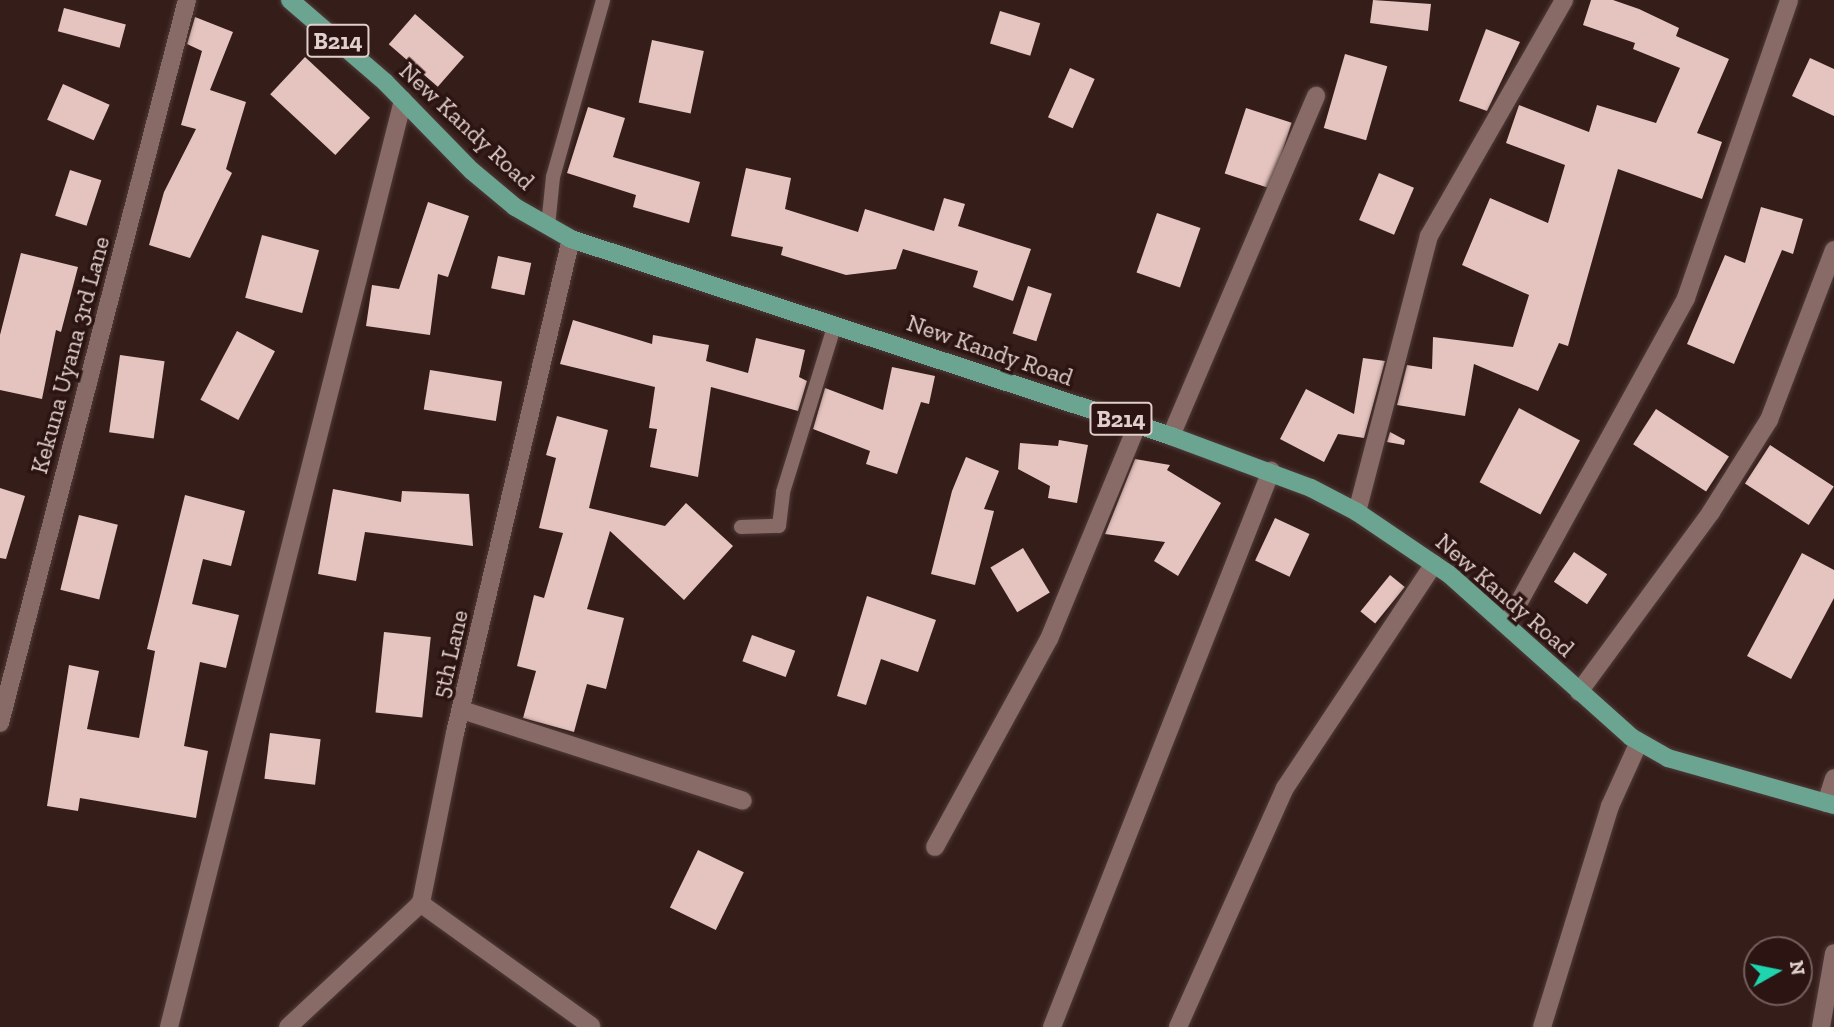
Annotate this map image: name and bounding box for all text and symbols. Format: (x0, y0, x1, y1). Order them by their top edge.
road number: B214 (305, 22, 371, 60)
street label: New Kandy Road (393, 56, 541, 196)
street label: Kekuna Uyana 3rd Lane (24, 233, 116, 477)
street label: New Kandy Road (903, 308, 1077, 392)
road number: B214 (1088, 400, 1154, 438)
street label: New Kandy Road (1429, 527, 1581, 663)
street label: 5th Lane (426, 607, 474, 701)
north arrow (1743, 936, 1813, 1006)
text: N (1785, 959, 1810, 977)

